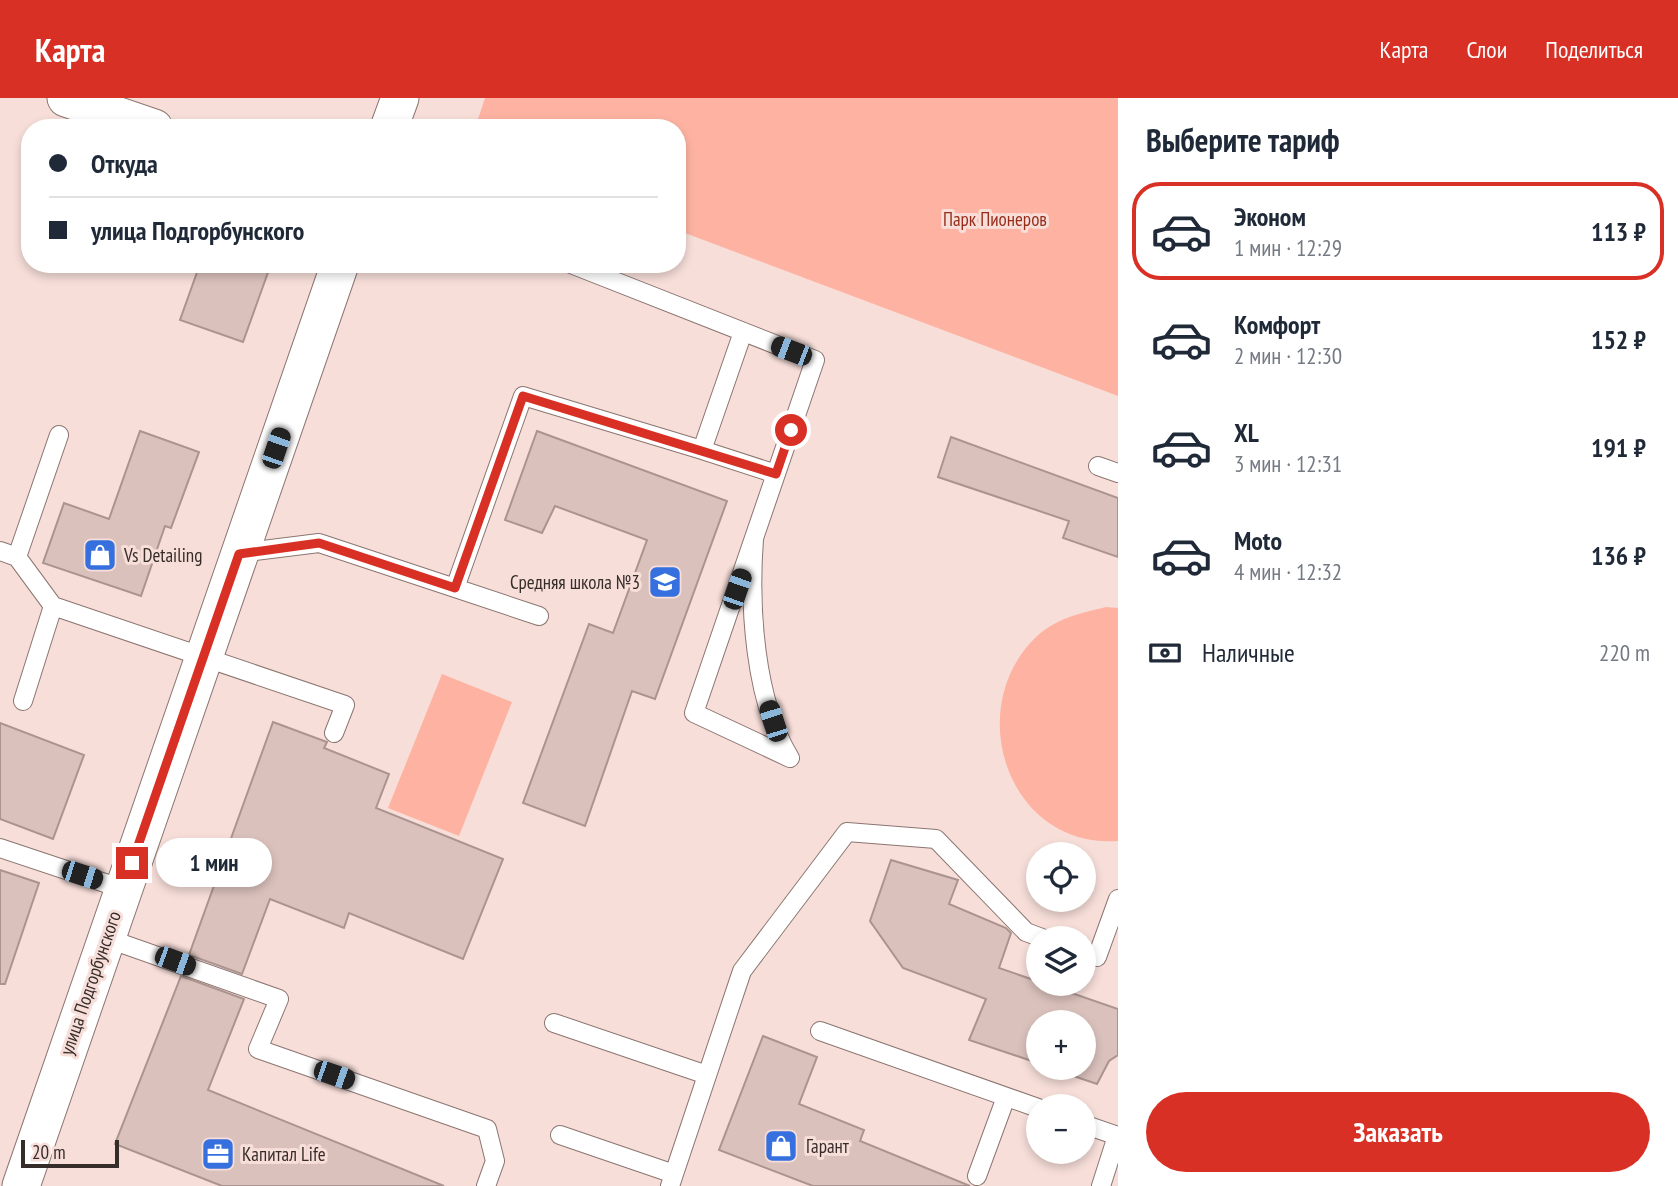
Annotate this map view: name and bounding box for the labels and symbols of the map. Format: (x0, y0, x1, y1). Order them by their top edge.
park label: Парк Пионеров (943, 207, 1047, 231)
car (768, 334, 815, 368)
route start (775, 414, 807, 446)
car (260, 425, 293, 471)
shop icon: Vs Detailing (81, 536, 119, 574)
place label: Vs Detailing (123, 543, 202, 567)
school or university icon: Средняя школа №3 (646, 563, 684, 601)
car (721, 566, 754, 612)
place label: Средняя школа №3 (510, 570, 640, 594)
car (757, 698, 790, 744)
callout: 1 мин (156, 838, 272, 888)
route end (116, 847, 148, 879)
car (59, 859, 106, 891)
street label: улица Подгорбунского (54, 908, 126, 1058)
car (152, 944, 199, 978)
car (311, 1058, 358, 1092)
shop icon: Гарант (762, 1127, 800, 1165)
place label: Гарант (806, 1134, 850, 1158)
office icon: Капитал Life (199, 1135, 237, 1173)
scale bar (21, 1137, 119, 1169)
place label: Капитал Life (242, 1142, 326, 1166)

